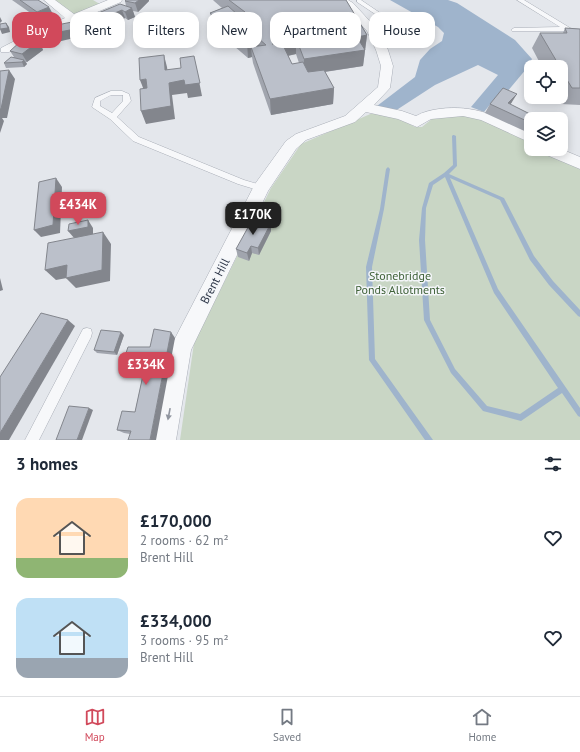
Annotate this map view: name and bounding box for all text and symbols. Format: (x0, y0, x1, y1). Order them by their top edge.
chip: Buy (12, 12, 62, 48)
chip: Rent (70, 12, 125, 48)
chip: Filters (133, 12, 199, 48)
chip: New (207, 12, 262, 48)
chip: Apartment (270, 12, 361, 48)
chip: House (369, 12, 435, 48)
map controls (524, 60, 568, 156)
button: locate (524, 60, 568, 104)
button: layers (524, 112, 568, 156)
pin: £434K (50, 192, 106, 226)
text: £434K (59, 196, 97, 213)
pin: £170K (225, 202, 281, 236)
text: £170K (234, 206, 272, 223)
street label: Brent Hill (197, 255, 233, 306)
park label: Stonebridge Ponds Allotments (355, 268, 445, 297)
pin: £334K (118, 352, 174, 386)
text: £334K (127, 356, 165, 373)
one-way arrow (166, 408, 172, 420)
text: 3 homes (16, 453, 78, 475)
icon: filters (542, 453, 564, 475)
text: £170,000 (140, 510, 212, 532)
icon: home (48, 514, 96, 562)
icon: heart (542, 527, 564, 549)
text: 2 rooms · 62 m² (140, 532, 229, 549)
text: Brent Hill (140, 549, 193, 566)
text: £334,000 (140, 610, 212, 632)
icon: home (48, 614, 96, 662)
icon: heart (542, 627, 564, 649)
text: 3 rooms · 95 m² (140, 632, 229, 649)
text: Brent Hill (140, 649, 193, 666)
tab: Map (84, 706, 106, 744)
tab: Saved (273, 706, 301, 744)
tab: Home (468, 706, 496, 744)

